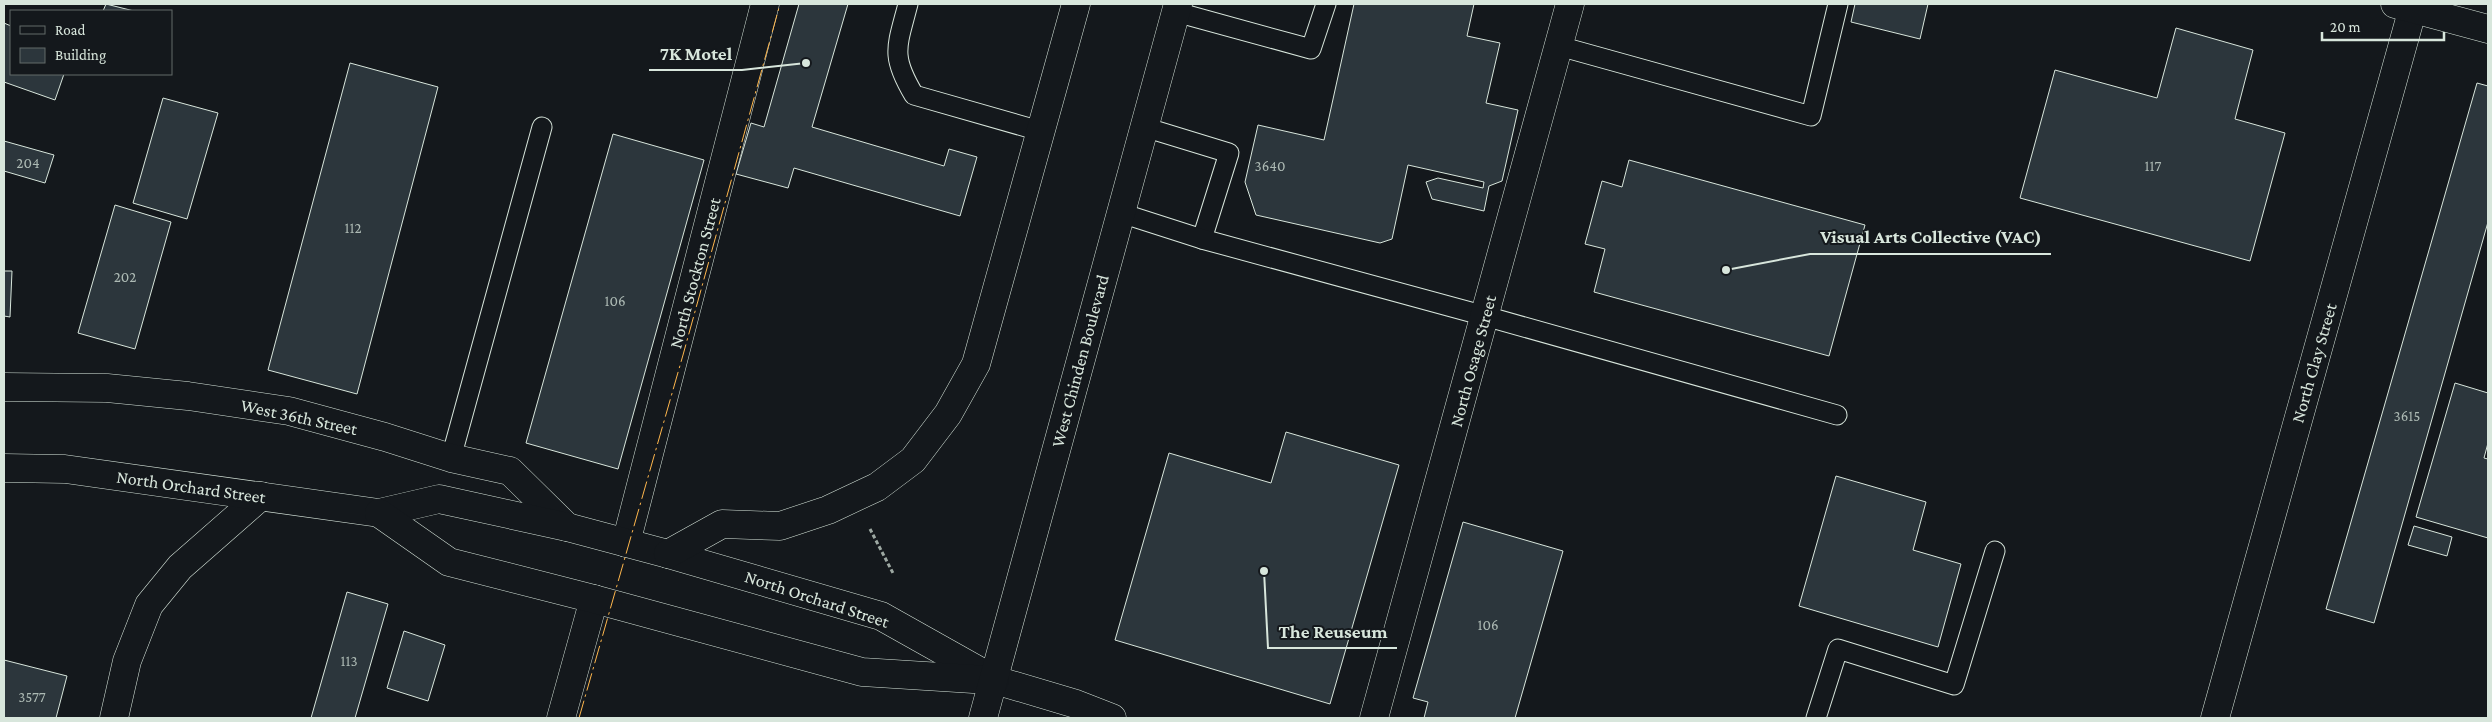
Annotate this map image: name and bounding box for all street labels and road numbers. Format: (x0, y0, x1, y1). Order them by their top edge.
street label: North Stockton Street (665, 194, 725, 351)
street label: West Chinden Boulevard (1047, 272, 1113, 450)
street label: North Osage Street (1446, 292, 1500, 429)
street label: North Clay Street (2287, 300, 2341, 425)
street label: West 36th Street (239, 395, 360, 439)
street label: North Orchard Street (115, 467, 268, 508)
street label: North Orchard Street (742, 566, 893, 632)

